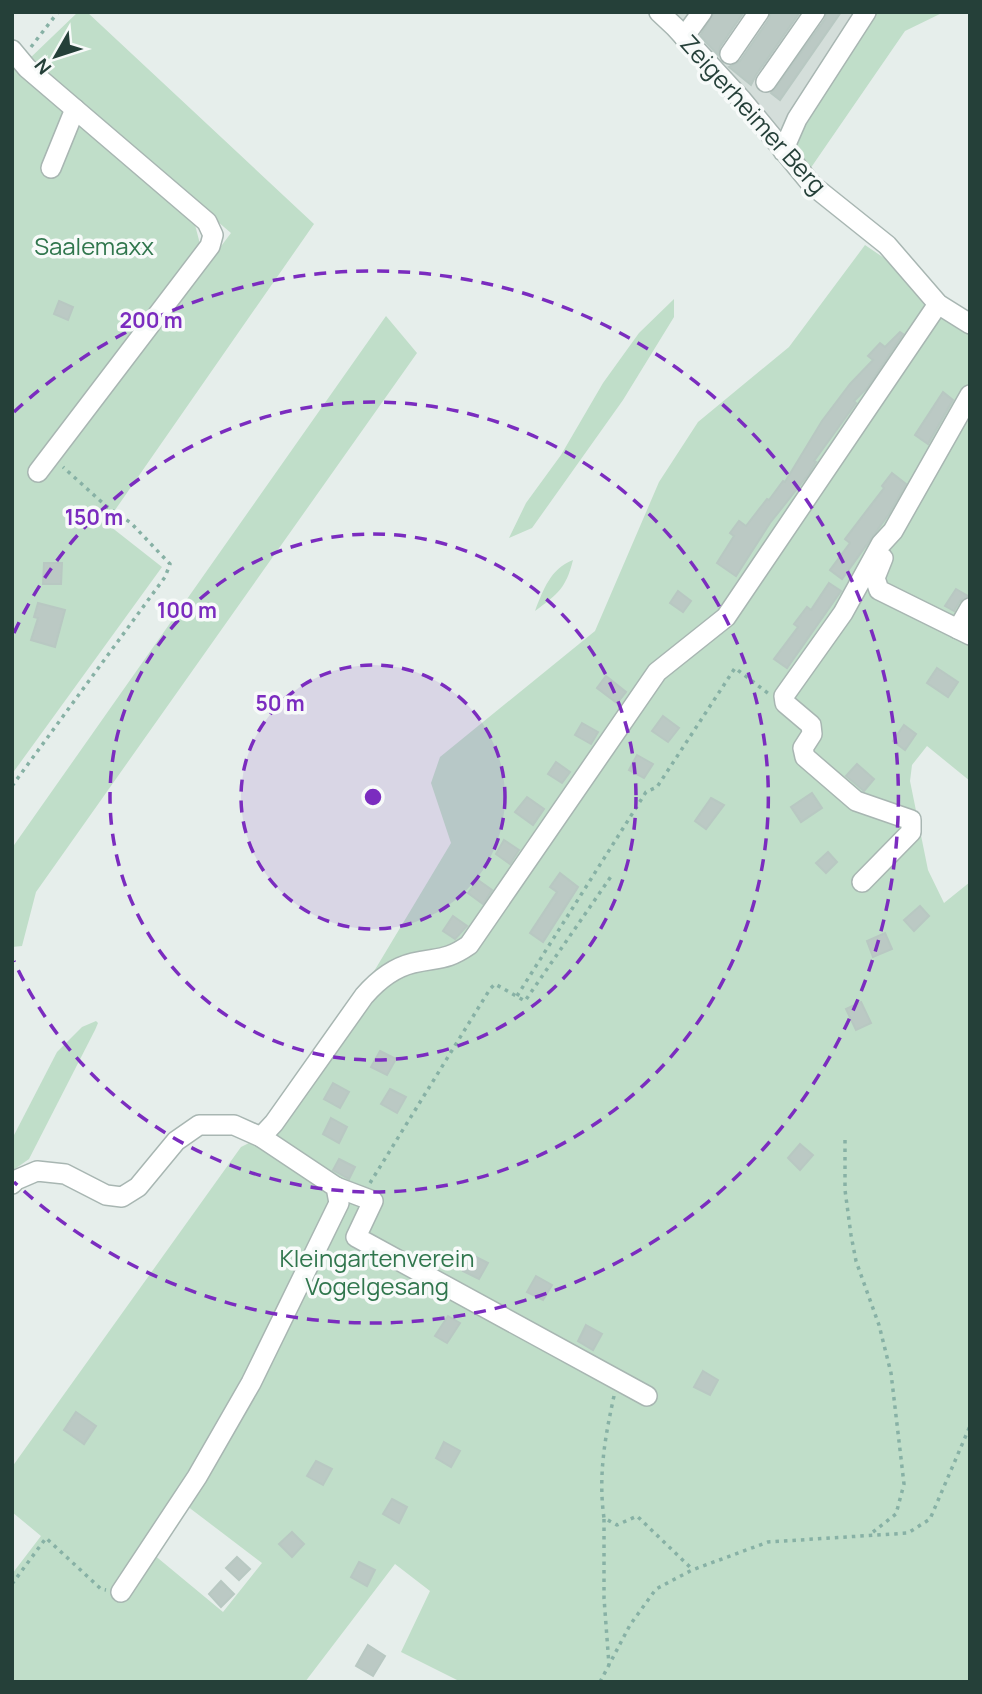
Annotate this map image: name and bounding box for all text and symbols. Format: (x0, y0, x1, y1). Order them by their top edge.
north arrow (21, 21, 91, 91)
street label: Zeigerheimer Berg (673, 27, 835, 201)
text: N (28, 53, 57, 80)
park label: Saalemaxx (34, 229, 154, 262)
text: 200 m (119, 306, 183, 334)
text: 150 m (65, 503, 123, 531)
text: 100 m (157, 596, 217, 624)
text: 50 m (255, 689, 305, 717)
centre of rings (361, 785, 385, 809)
park label: Kleingartenverein Vogelgesang (279, 1241, 475, 1302)

